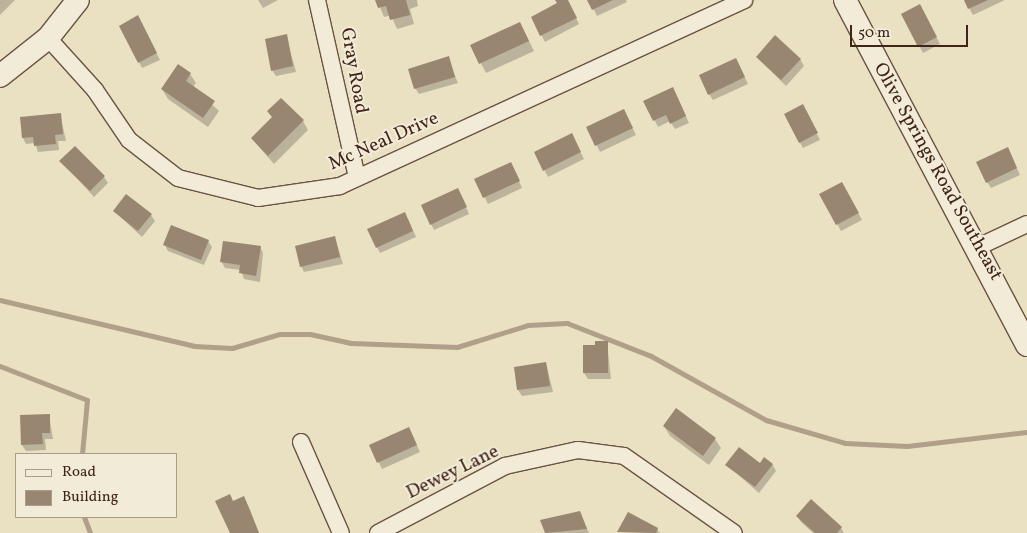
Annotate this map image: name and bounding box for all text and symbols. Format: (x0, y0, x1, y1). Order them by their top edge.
scale bar (852, 15, 970, 47)
text: 50 m (858, 23, 890, 44)
street label: Gray Road (334, 26, 372, 116)
street label: Olive Springs Road Southeast (868, 59, 1006, 285)
street label: Mc Neal Drive (325, 108, 443, 176)
street label: Dewey Lane (403, 441, 503, 505)
legend (15, 453, 178, 518)
text: Road (62, 462, 96, 483)
text: Building (62, 487, 118, 508)

